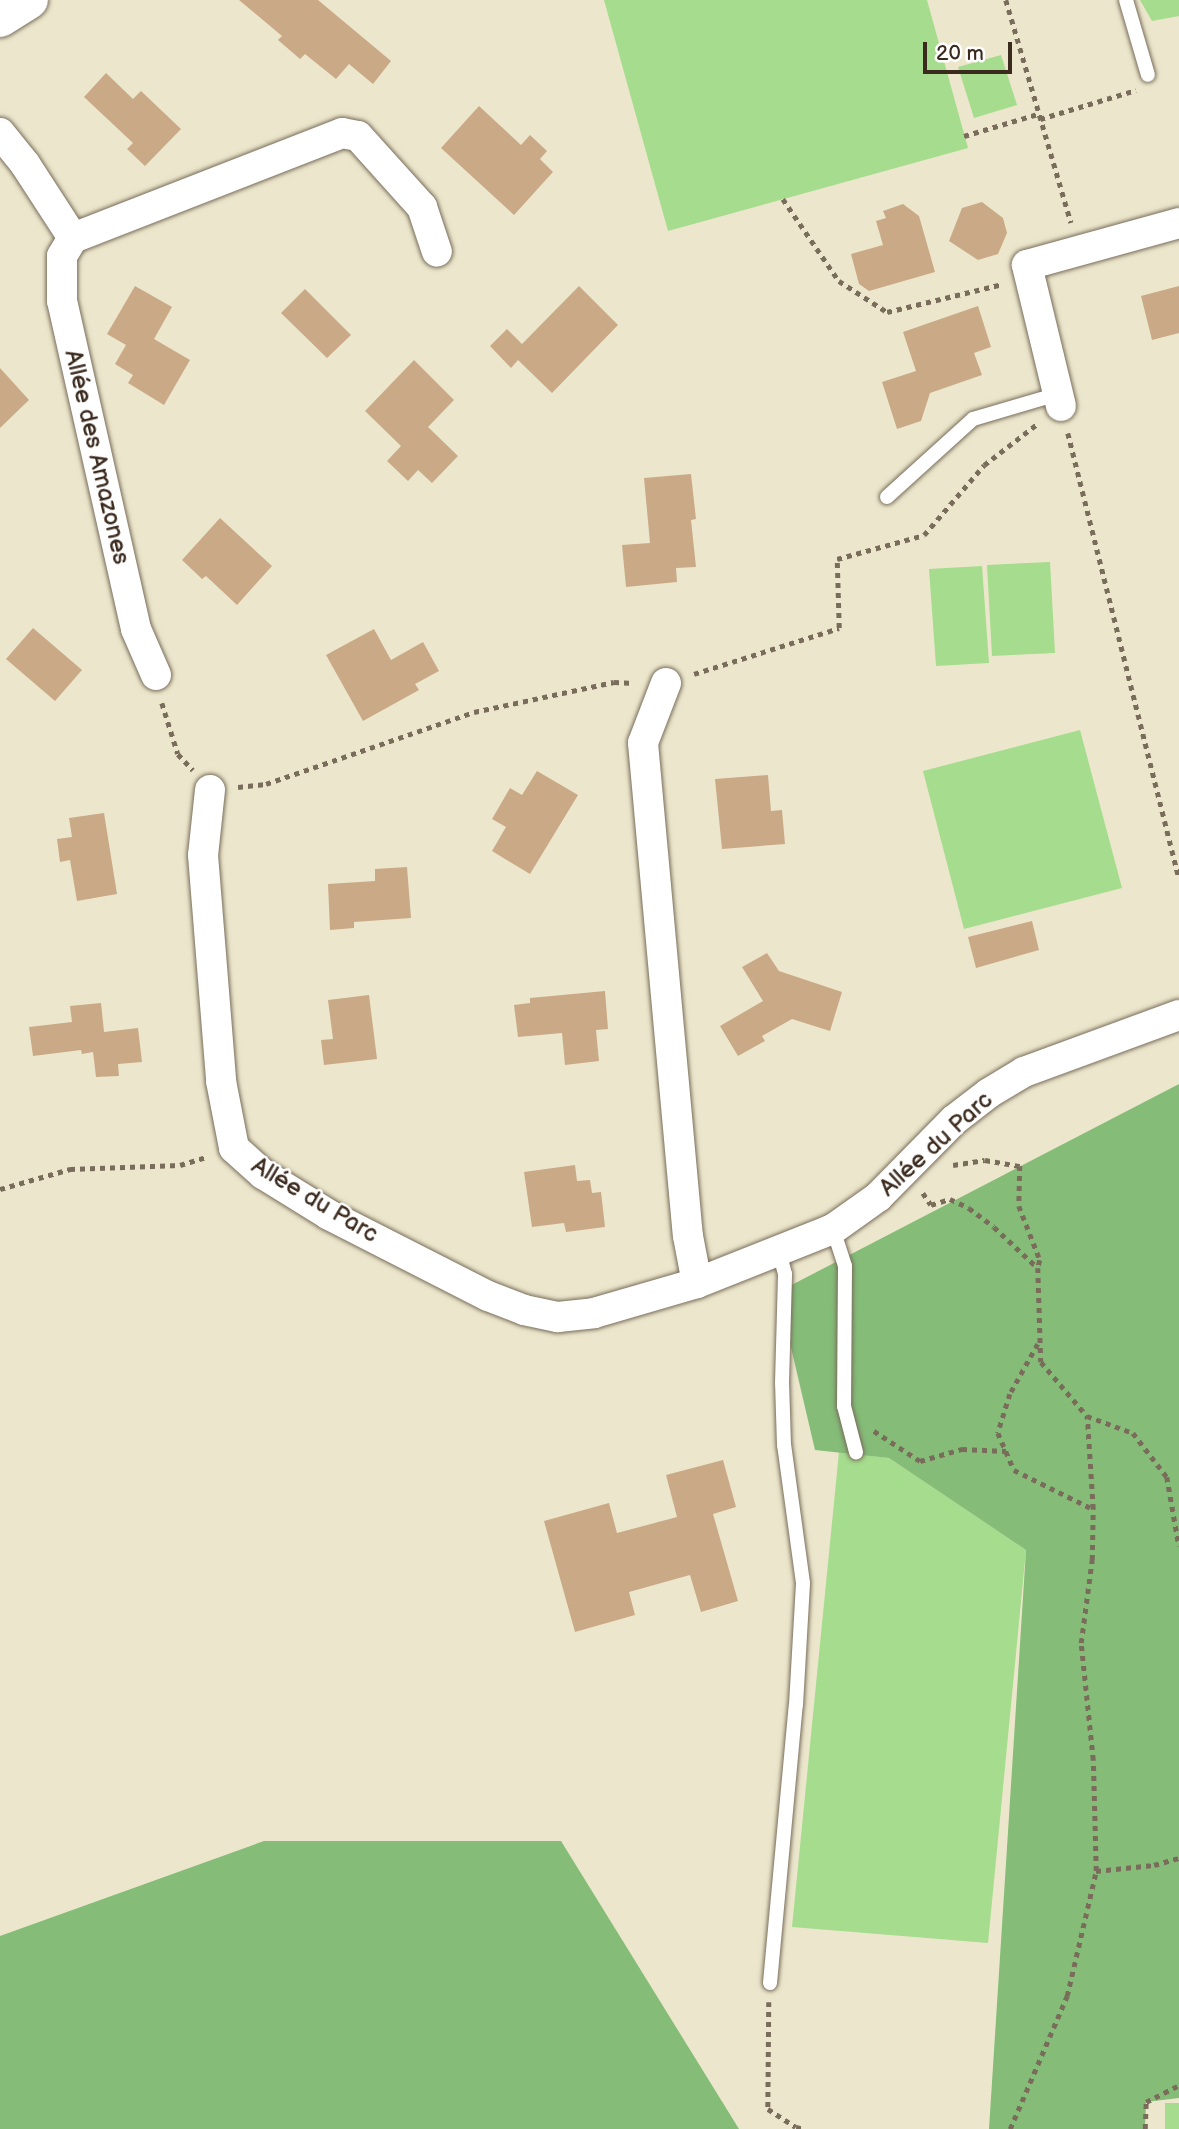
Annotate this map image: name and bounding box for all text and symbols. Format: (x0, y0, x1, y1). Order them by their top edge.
scale bar (927, 28, 1016, 72)
text: 20 m (936, 41, 984, 66)
street label: Allée des Amazones (58, 347, 136, 567)
street label: Allée du Parc (873, 1086, 999, 1202)
street label: Allée du Parc (246, 1151, 384, 1249)

